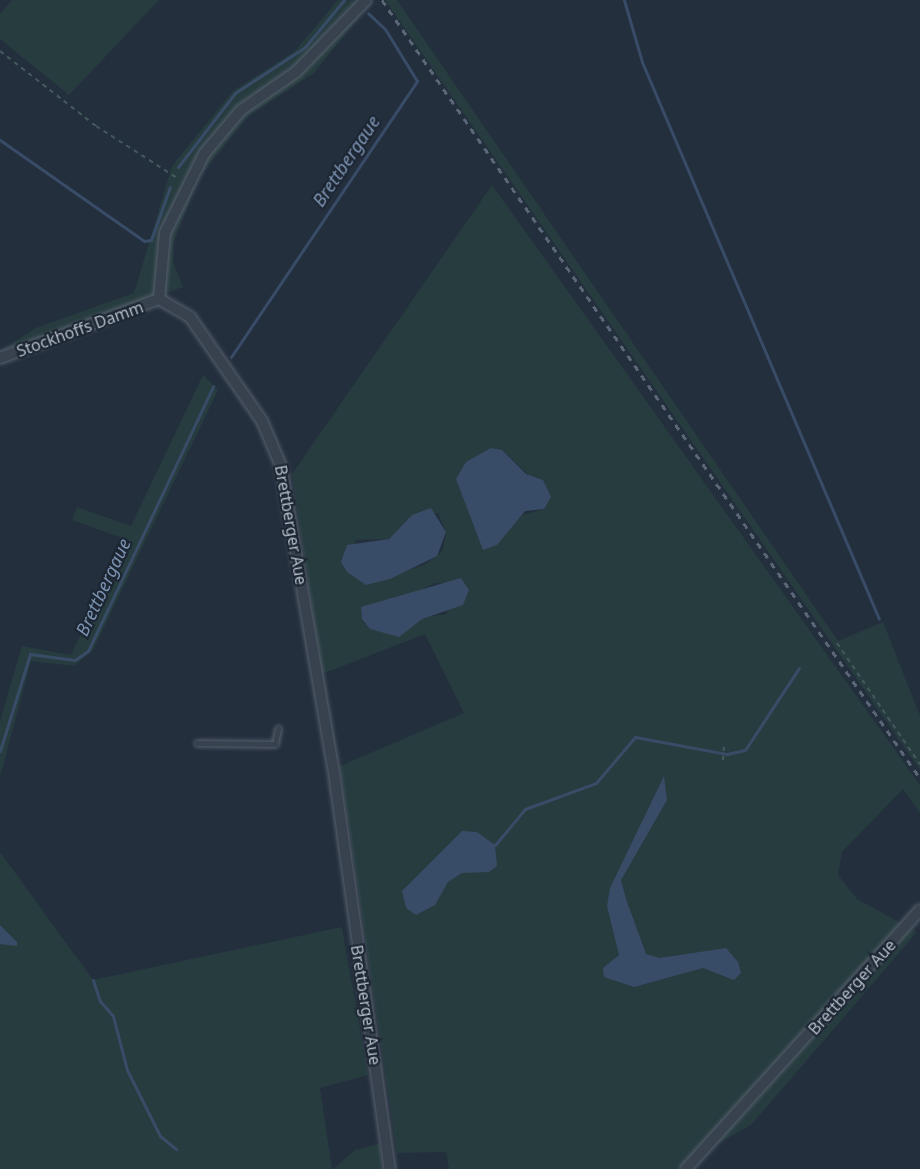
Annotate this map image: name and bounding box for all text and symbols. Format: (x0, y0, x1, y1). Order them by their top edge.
water label: Brettbergaue (308, 111, 384, 211)
street label: Stockhoffs Damm (14, 297, 146, 361)
street label: Brettberger Aue (271, 464, 311, 586)
water label: Brettbergaue (71, 535, 135, 639)
street label: Brettberger Aue (804, 935, 900, 1039)
street label: Brettberger Aue (347, 944, 385, 1066)

